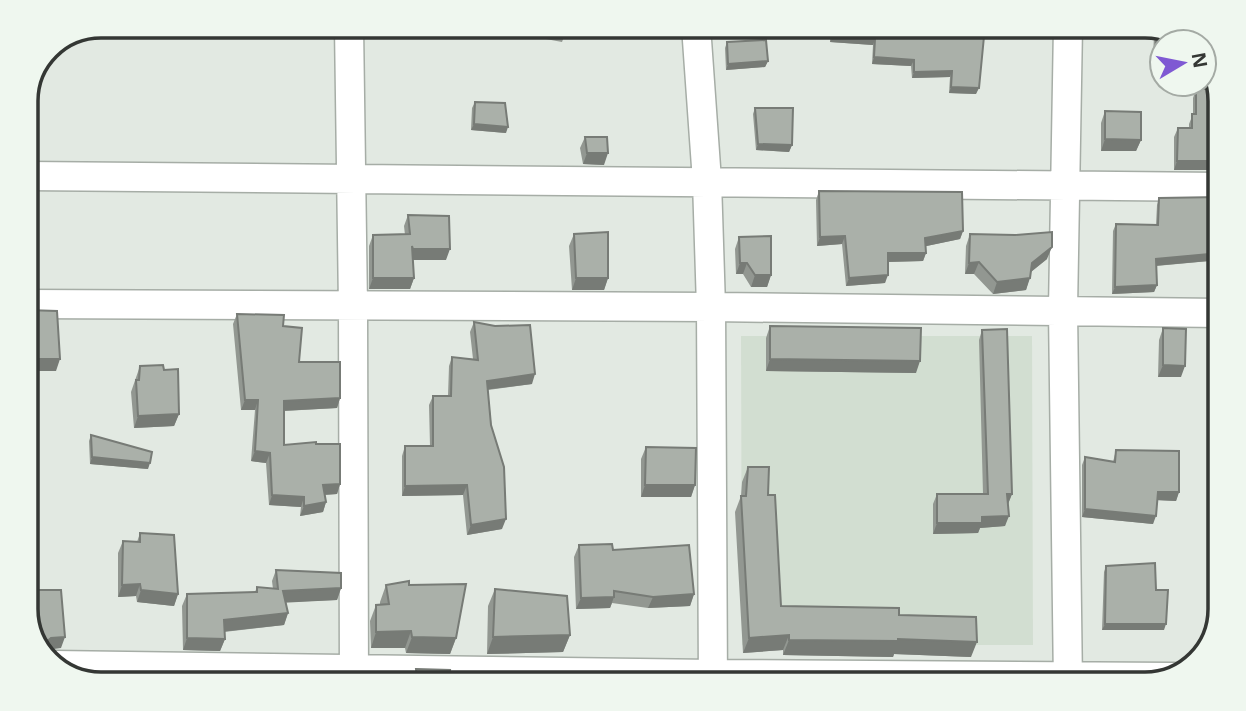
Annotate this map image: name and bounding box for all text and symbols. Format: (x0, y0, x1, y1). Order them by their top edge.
north arrow (1148, 28, 1218, 98)
text: N (1186, 50, 1214, 70)

